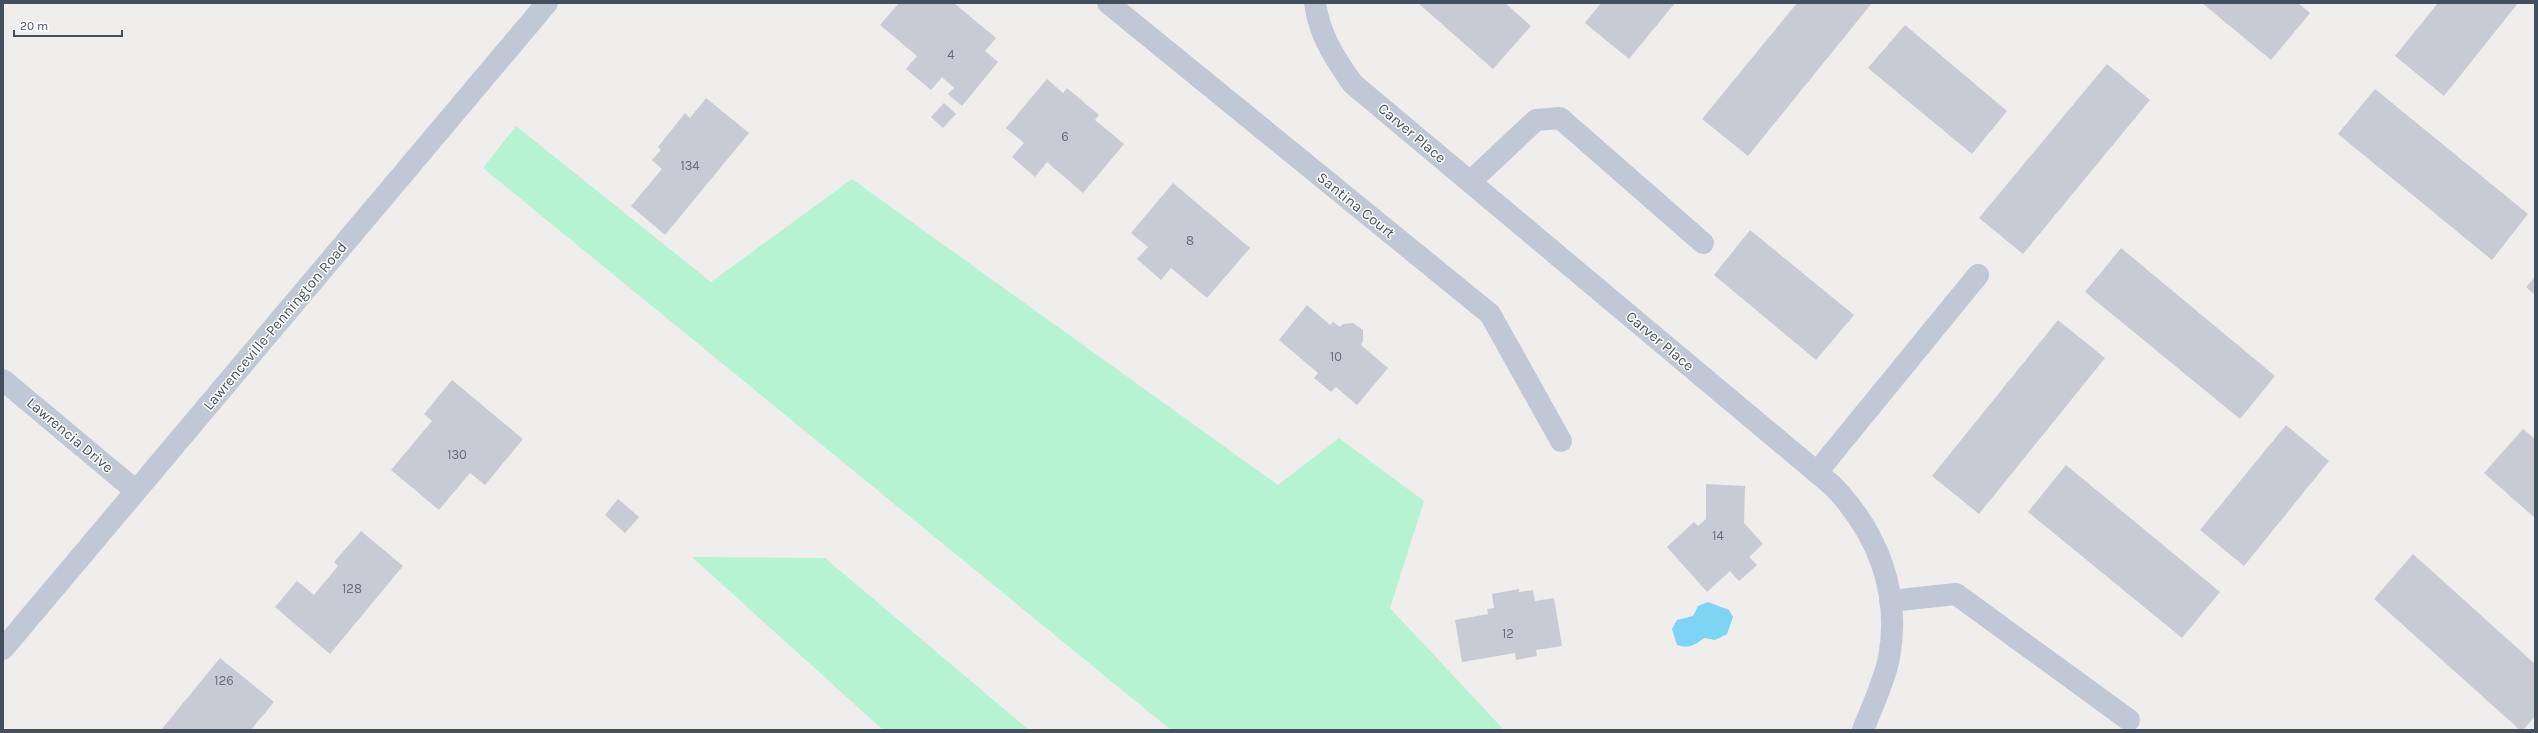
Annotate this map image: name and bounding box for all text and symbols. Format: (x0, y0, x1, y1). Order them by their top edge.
scale bar (14, 12, 122, 38)
text: 20 m (20, 19, 48, 33)
house number: 4 (947, 47, 955, 62)
street label: Carver Place (1374, 99, 1450, 167)
house number: 6 (1061, 129, 1069, 144)
house number: 134 (680, 158, 700, 173)
street label: Santina Court (1313, 168, 1399, 242)
house number: 8 (1186, 233, 1194, 248)
street label: Lawrenceville-Pennington Road (199, 238, 351, 414)
street label: Carver Place (1622, 307, 1698, 375)
house number: 10 (1330, 349, 1342, 364)
street label: Lawrencia Drive (23, 394, 117, 476)
house number: 130 (447, 447, 467, 462)
house number: 14 (1712, 528, 1724, 543)
house number: 128 (342, 581, 362, 596)
house number: 12 (1502, 626, 1514, 641)
house number: 126 (214, 673, 234, 688)

